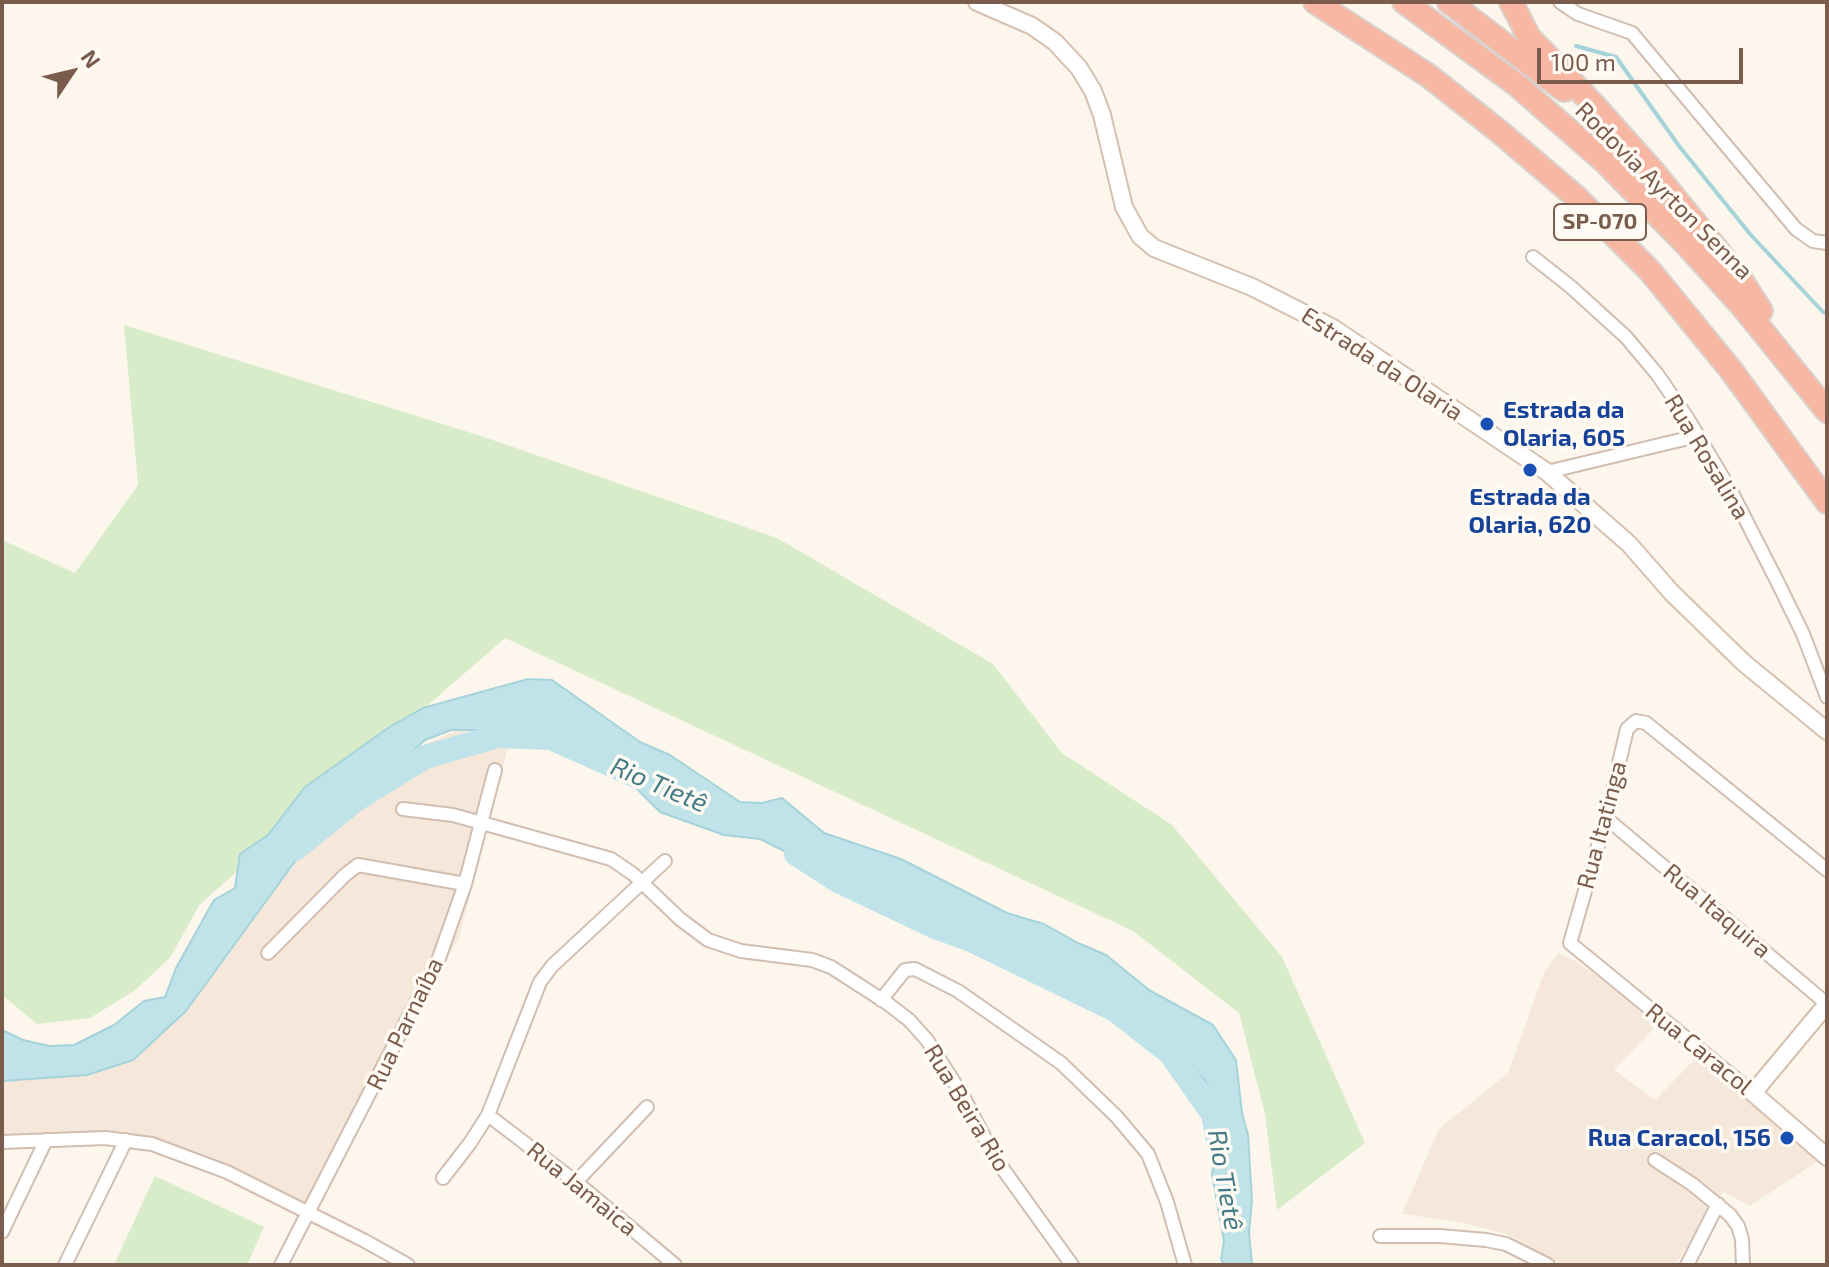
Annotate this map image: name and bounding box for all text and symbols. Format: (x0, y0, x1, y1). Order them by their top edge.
north arrow (32, 32, 112, 112)
scale bar (1541, 32, 1747, 82)
text: N (76, 44, 107, 72)
text: 100 m (1551, 47, 1616, 76)
street label: Rodovia Ayrton Senna (1569, 96, 1759, 286)
road number: SP-070 (1554, 204, 1646, 240)
street label: Estrada da Olaria (1296, 301, 1468, 427)
street label: Rua Rosalina (1658, 389, 1756, 525)
place label: Estrada da Olaria, 605 (1503, 396, 1625, 452)
marker: Estrada da Olaria, 605 (1478, 415, 1496, 433)
marker: Estrada da Olaria, 620 (1521, 461, 1539, 479)
place label: Estrada da Olaria, 620 (1469, 483, 1591, 539)
water label: Rio Tietê (606, 751, 712, 819)
street label: Rua Itatinga (1571, 758, 1633, 892)
street label: Rua Itaquira (1657, 858, 1777, 964)
street label: Rua Parnaíba (361, 953, 449, 1095)
street label: Rua Caracol (1640, 997, 1758, 1101)
street label: Rua Beira Rio (918, 1039, 1016, 1177)
place label: Rua Caracol, 156 (1588, 1124, 1771, 1152)
water label: Rio Tietê (1201, 1127, 1249, 1233)
marker: Rua Caracol, 156 (1778, 1129, 1796, 1147)
street label: Rua Jamaica (521, 1136, 643, 1242)

